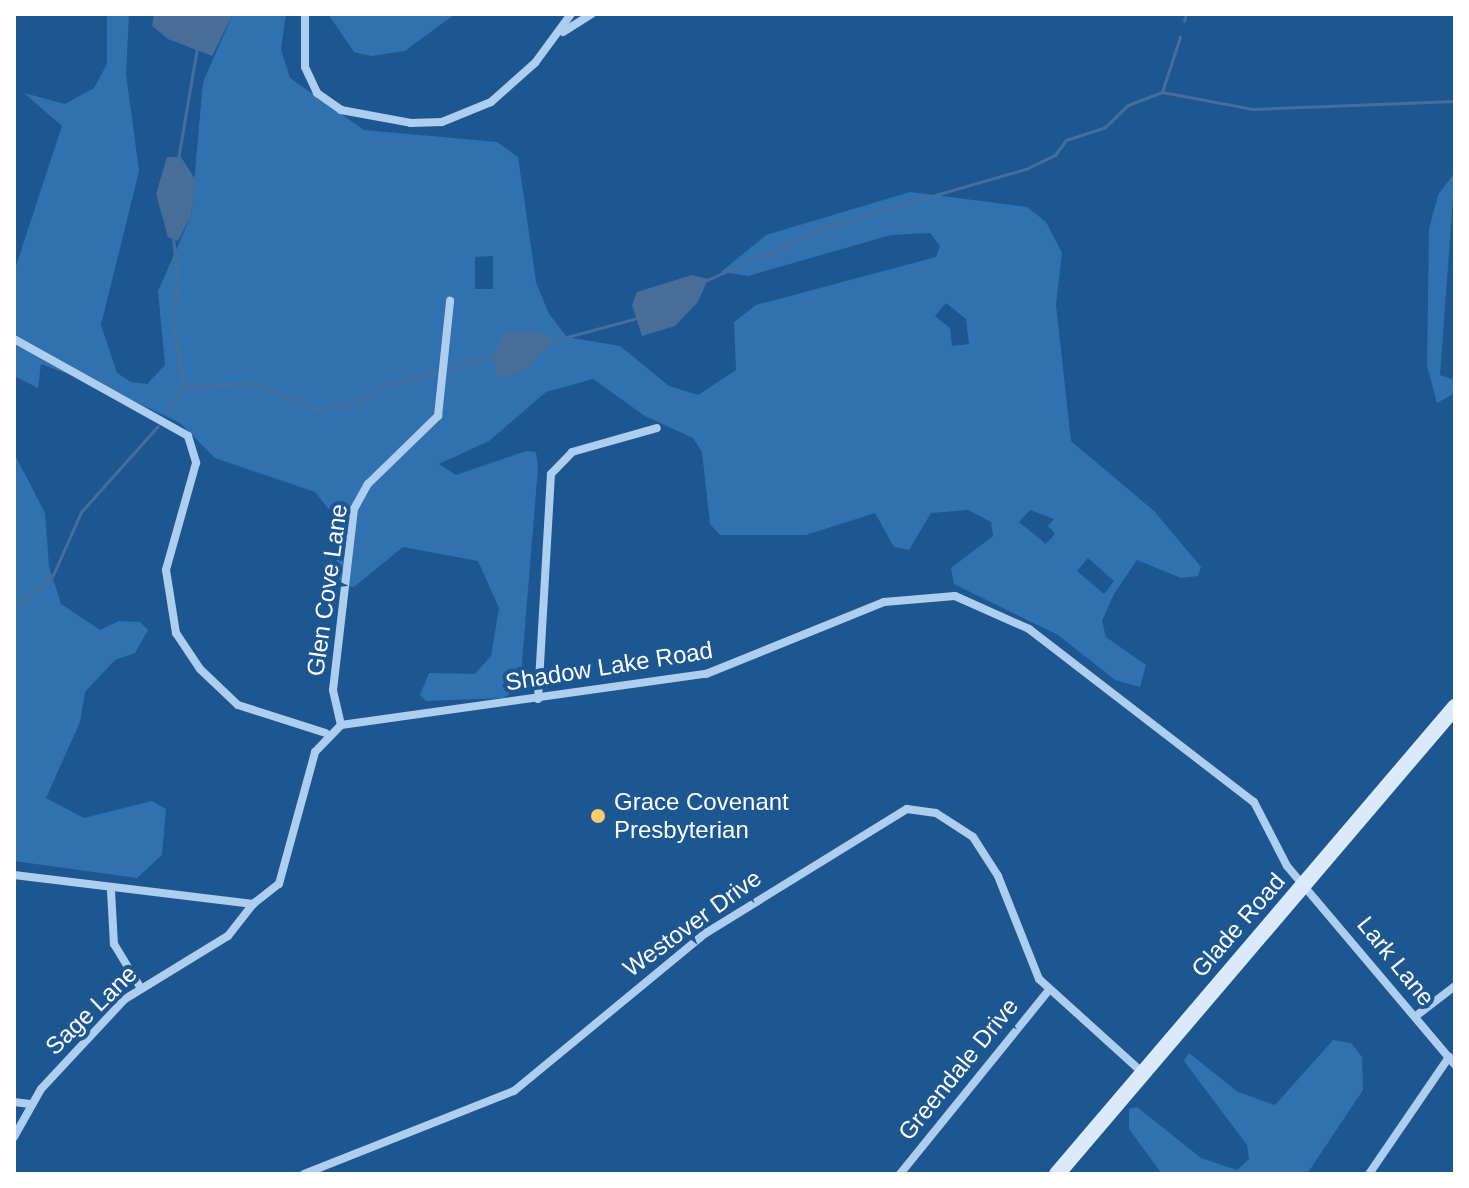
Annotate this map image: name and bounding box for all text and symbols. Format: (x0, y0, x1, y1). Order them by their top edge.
street label: Glen Cove Lane (301, 502, 353, 678)
street label: Shadow Lake Road (503, 635, 715, 697)
place label: Grace Covenant Presbyterian (614, 788, 789, 844)
marker: Grace Covenant Presbyterian (589, 807, 607, 825)
street label: Westover Drive (617, 863, 767, 983)
street label: Glade Road (1185, 867, 1291, 983)
street label: Lark Lane (1351, 910, 1441, 1012)
street label: Sage Lane (39, 959, 143, 1061)
street label: Greendale Drive (892, 992, 1024, 1146)

